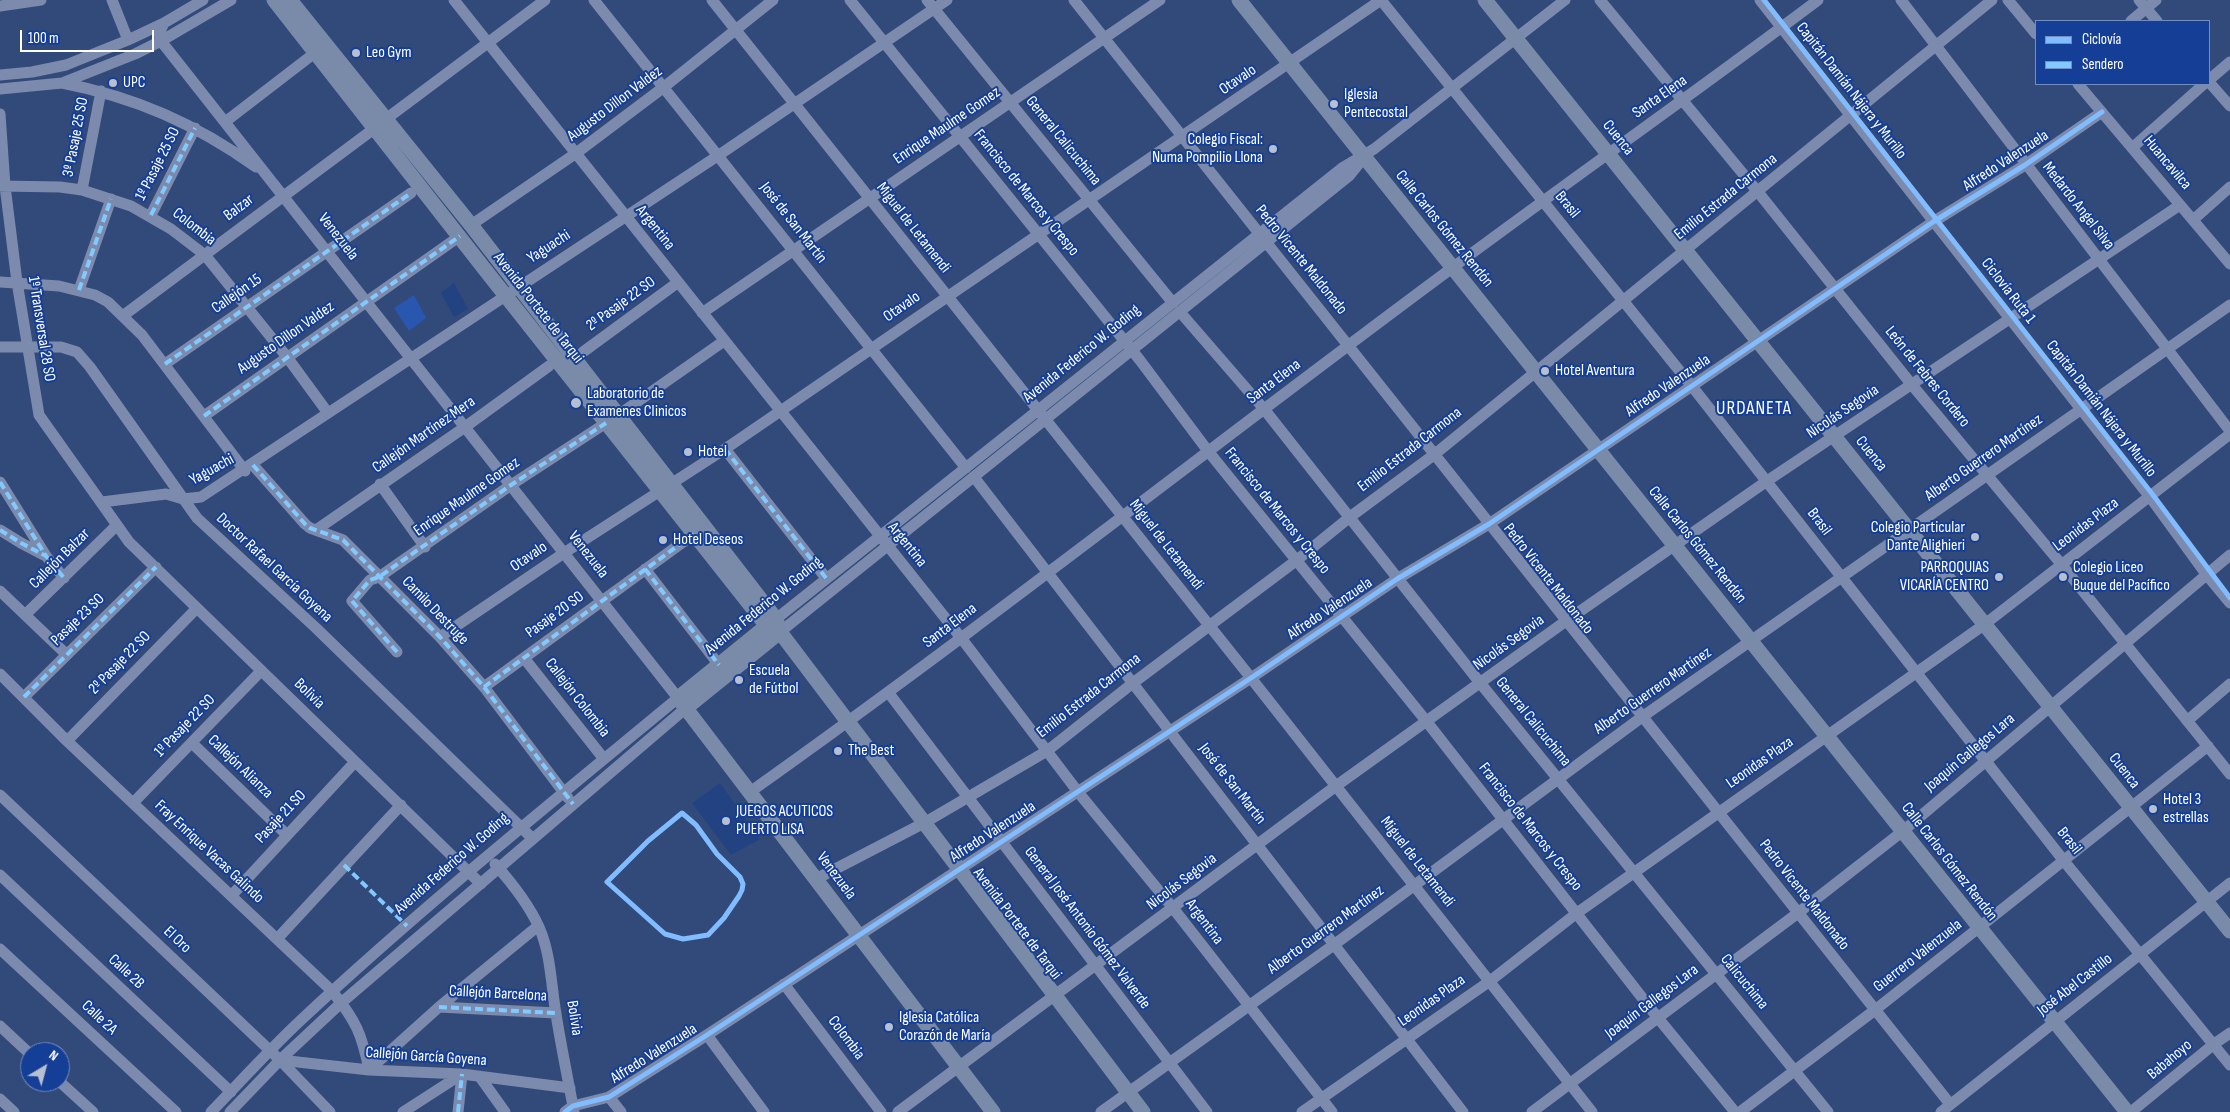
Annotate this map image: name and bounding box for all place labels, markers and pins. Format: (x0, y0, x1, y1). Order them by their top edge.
place label: Leo Gym (366, 43, 412, 63)
marker: Leo Gym (350, 47, 362, 59)
place label: UPC (123, 73, 145, 93)
marker: UPC (107, 77, 119, 89)
place label: Iglesia Pentecostal (1344, 85, 1408, 123)
marker: Iglesia Pentecostal (1328, 98, 1340, 110)
place label: Colegio Fiscal: Numa Pompilio Llona (1152, 130, 1263, 168)
marker: Colegio Fiscal: Numa Pompilio Llona (1267, 143, 1279, 155)
place label: Hotel Aventura (1555, 361, 1635, 381)
marker: Hotel Aventura (1539, 365, 1551, 377)
place label: Laboratorio de Examenes Clinicos (587, 384, 686, 422)
marker: Laboratorio de Examenes Clinicos (569, 396, 583, 410)
place label: Hotel (698, 442, 727, 462)
marker: Hotel (682, 446, 694, 458)
place label: Colegio Particular Dante Alighieri (1871, 518, 1965, 556)
place label: Hotel Deseos (673, 530, 743, 550)
marker: Colegio Particular Dante Alighieri (1969, 531, 1981, 543)
marker: Hotel Deseos (657, 534, 669, 546)
place label: PARROQUIAS VICARÍA CENTRO (1900, 558, 1989, 596)
place label: Colegio Liceo Buque del Pacífico (2073, 558, 2170, 596)
marker: PARROQUIAS VICARÍA CENTRO (1993, 571, 2005, 583)
marker: Colegio Liceo Buque del Pacífico (2057, 571, 2069, 583)
place label: Escuela de Fútbol (749, 661, 799, 699)
marker: Escuela de Fútbol (733, 674, 745, 686)
place label: The Best (848, 741, 894, 761)
marker: The Best (832, 745, 844, 757)
place label: Hotel 3 estrellas (2163, 790, 2209, 828)
place label: JUEGOS ACUTICOS PUERTO LISA (736, 802, 833, 840)
marker: Hotel 3 estrellas (2147, 803, 2159, 815)
marker: JUEGOS ACUTICOS PUERTO LISA (720, 815, 732, 827)
place label: Iglesia Católica Corazón de María (899, 1008, 990, 1046)
marker: Iglesia Católica Corazón de María (883, 1021, 895, 1033)

